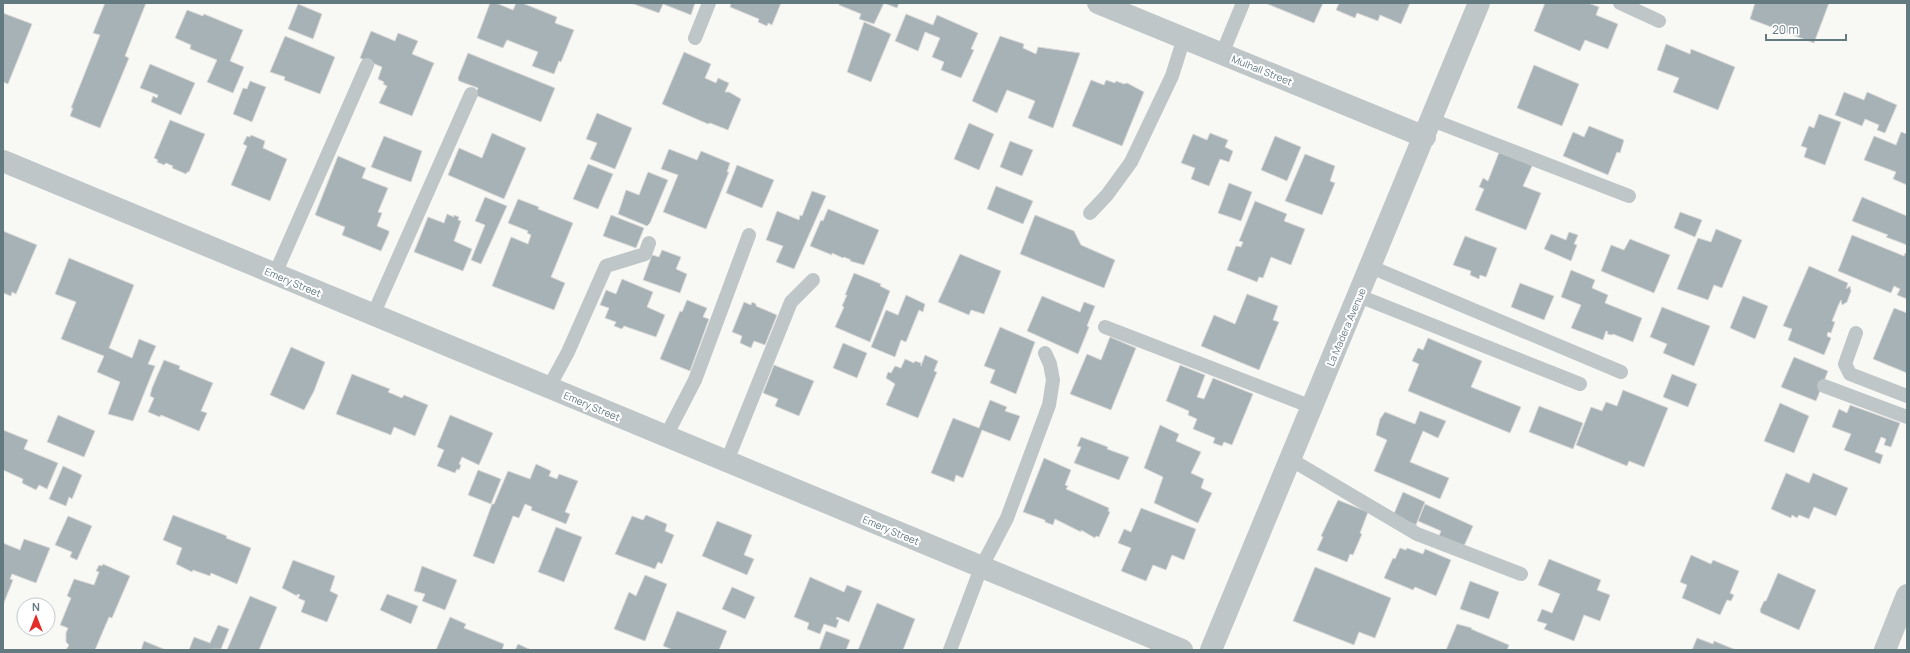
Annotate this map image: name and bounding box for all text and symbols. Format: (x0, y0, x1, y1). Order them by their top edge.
scale bar (1766, 16, 1846, 42)
text: 20 m (1772, 21, 1799, 38)
street label: Mulhall Street (1230, 51, 1294, 89)
street label: Emery Street (263, 264, 323, 300)
street label: La Madera Avenue (1323, 286, 1369, 368)
street label: Emery Street (562, 388, 622, 424)
street label: Emery Street (861, 512, 921, 548)
north arrow (16, 597, 56, 637)
text: N (32, 599, 40, 614)

